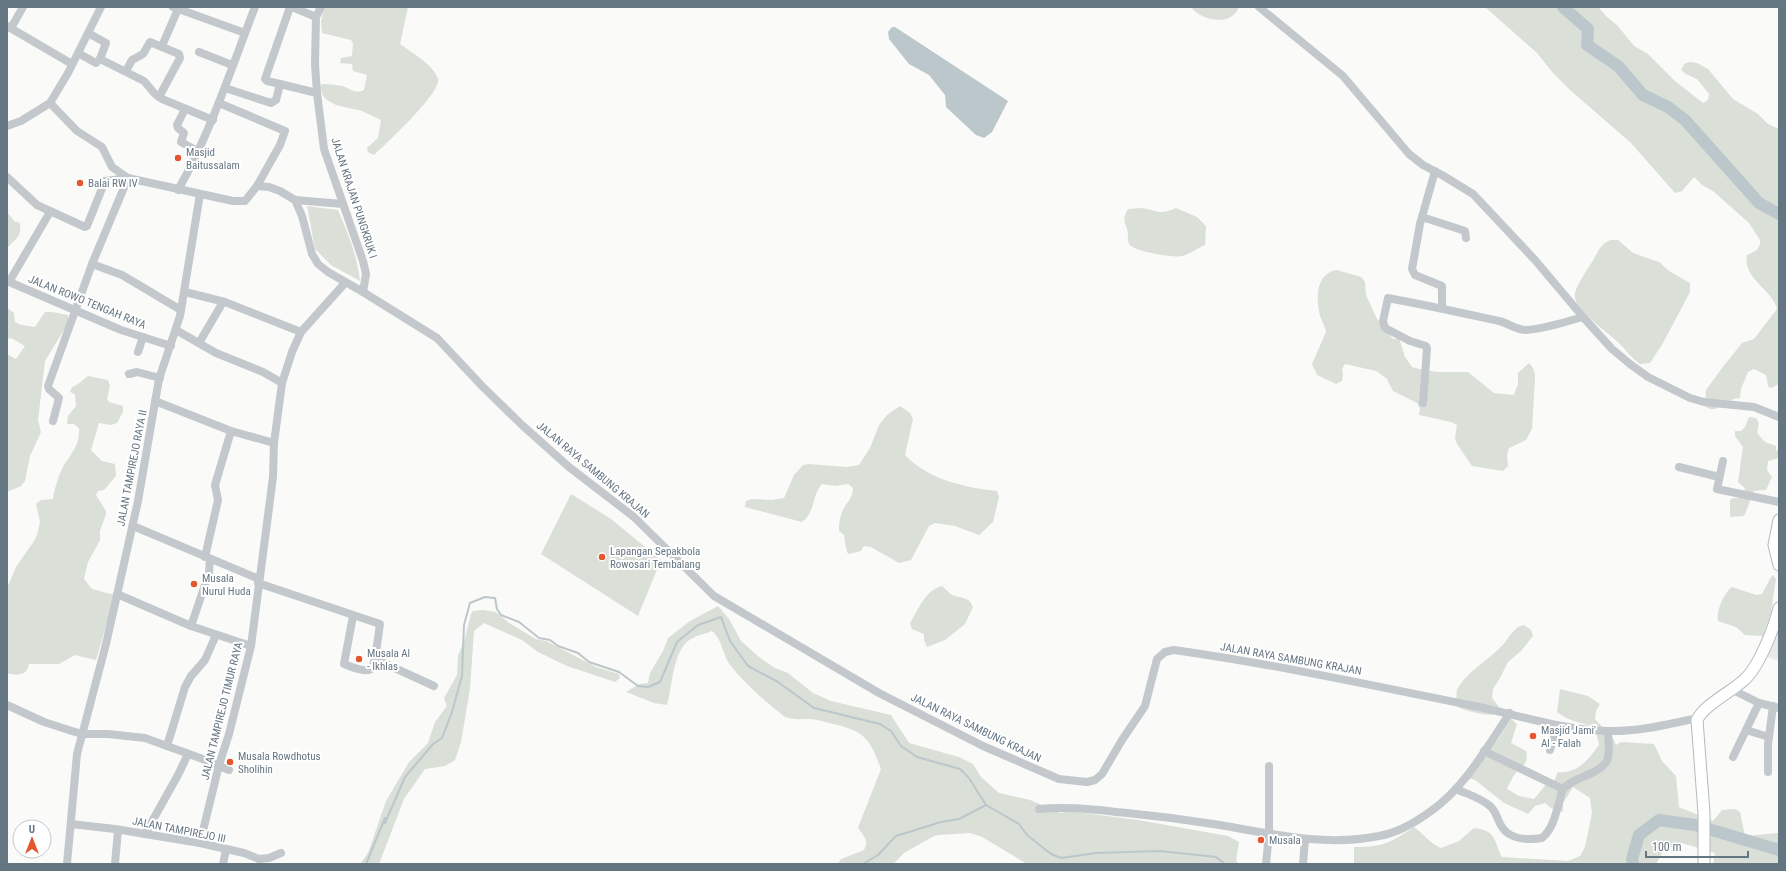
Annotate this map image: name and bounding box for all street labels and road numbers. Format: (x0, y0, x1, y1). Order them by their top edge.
street label: JALAN KRAJAN PUNGKRUK I (328, 136, 380, 260)
street label: JALAN ROWO TENGAH RAYA (26, 272, 148, 332)
street label: JALAN TAMPIREJO RAYA II (114, 409, 150, 527)
street label: JALAN RAYA SAMBUNG KRAJAN (534, 419, 652, 521)
street label: JALAN TAMPIREJO TIMUR RAYA (199, 640, 246, 781)
street label: JALAN RAYA SAMBUNG KRAJAN (1219, 640, 1363, 678)
street label: JALAN RAYA SAMBUNG KRAJAN (909, 691, 1043, 765)
street label: JALAN TAMPIREJO III (131, 815, 227, 845)

